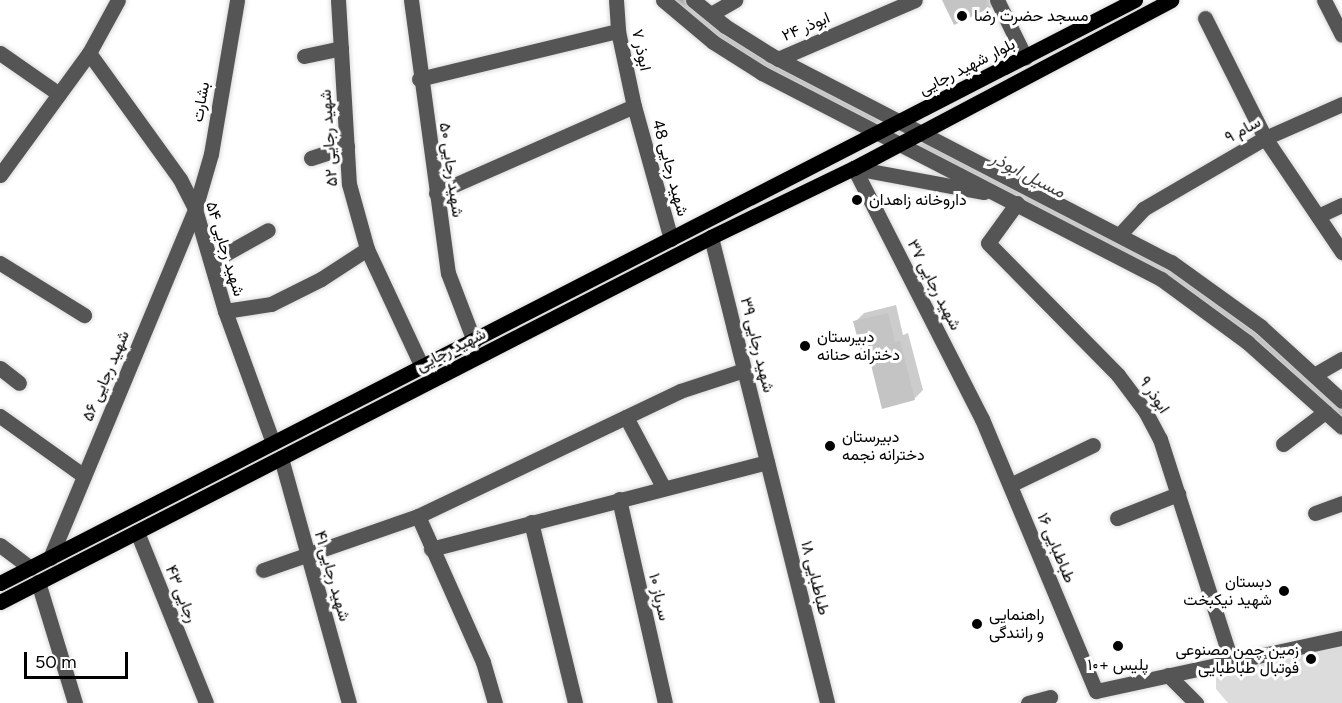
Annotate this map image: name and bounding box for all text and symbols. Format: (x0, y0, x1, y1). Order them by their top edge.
place label: مسجد حضرت رضا (974, 6, 1089, 26)
street label: ابوذر ۲۴ (779, 8, 833, 46)
marker: مسجد حضرت رضا (955, 9, 969, 23)
street label: ابوذر ۷ (627, 27, 655, 73)
street label: بلوار شهید رجایی (916, 34, 1018, 100)
street label: بشارت (188, 80, 214, 124)
street label: شهید رجایی ۵۲ (316, 89, 342, 187)
street label: سام ۹ (1222, 112, 1264, 148)
street label: شهید رجایی 48 (648, 118, 692, 218)
street label: شهید رجایی ۵۰ (435, 121, 467, 219)
water label: مسیل ابوذر (987, 147, 1069, 203)
place label: داروخانه زاهدان (869, 190, 967, 210)
marker: داروخانه زاهدان (850, 193, 864, 207)
street label: شهید رجایی ۵۴ (201, 199, 249, 299)
street label: شهید رجایی ۳۷ (903, 236, 965, 334)
street label: شهید رجایی ۳۹ (736, 295, 778, 395)
street label: شهید رجایی (413, 324, 489, 376)
place label: دبیرستان دخترانه حنانه (817, 327, 900, 365)
street label: شهید رجایی ۵۶ (78, 328, 134, 424)
marker: دبیرستان دخترانه حنانه (798, 339, 812, 353)
street label: ابوذر ۹ (1135, 373, 1173, 417)
place label: دبیرستان دخترانه نجمه (842, 427, 925, 465)
marker: دبیرستان دخترانه نجمه (823, 439, 837, 453)
street label: طباطبایی ۱۶ (1033, 510, 1079, 586)
street label: شهید رجایی ۴۱ (310, 529, 354, 623)
street label: طباطبایی ۱۸ (797, 539, 833, 617)
street label: رجایی ۴۳ (161, 562, 201, 626)
street label: سرباز ۱۰ (644, 571, 674, 623)
place label: دبستان شهید نیکبخت (1183, 572, 1272, 610)
marker: دبستان شهید نیکبخت (1277, 584, 1291, 598)
place label: راهنمایی و رانندگی (989, 605, 1045, 643)
marker: راهنمایی و رانندگی (970, 617, 984, 631)
marker: پلیس +۱۰ (1111, 639, 1125, 653)
scale bar (27, 640, 130, 678)
place label: زمین چمن مصنوعی فوتبال طباطبایی (1175, 640, 1299, 678)
text: 50 m (35, 651, 77, 673)
marker: زمین چمن مصنوعی فوتبال طباطبایی (1304, 652, 1318, 666)
place label: پلیس +۱۰ (1088, 655, 1148, 675)

